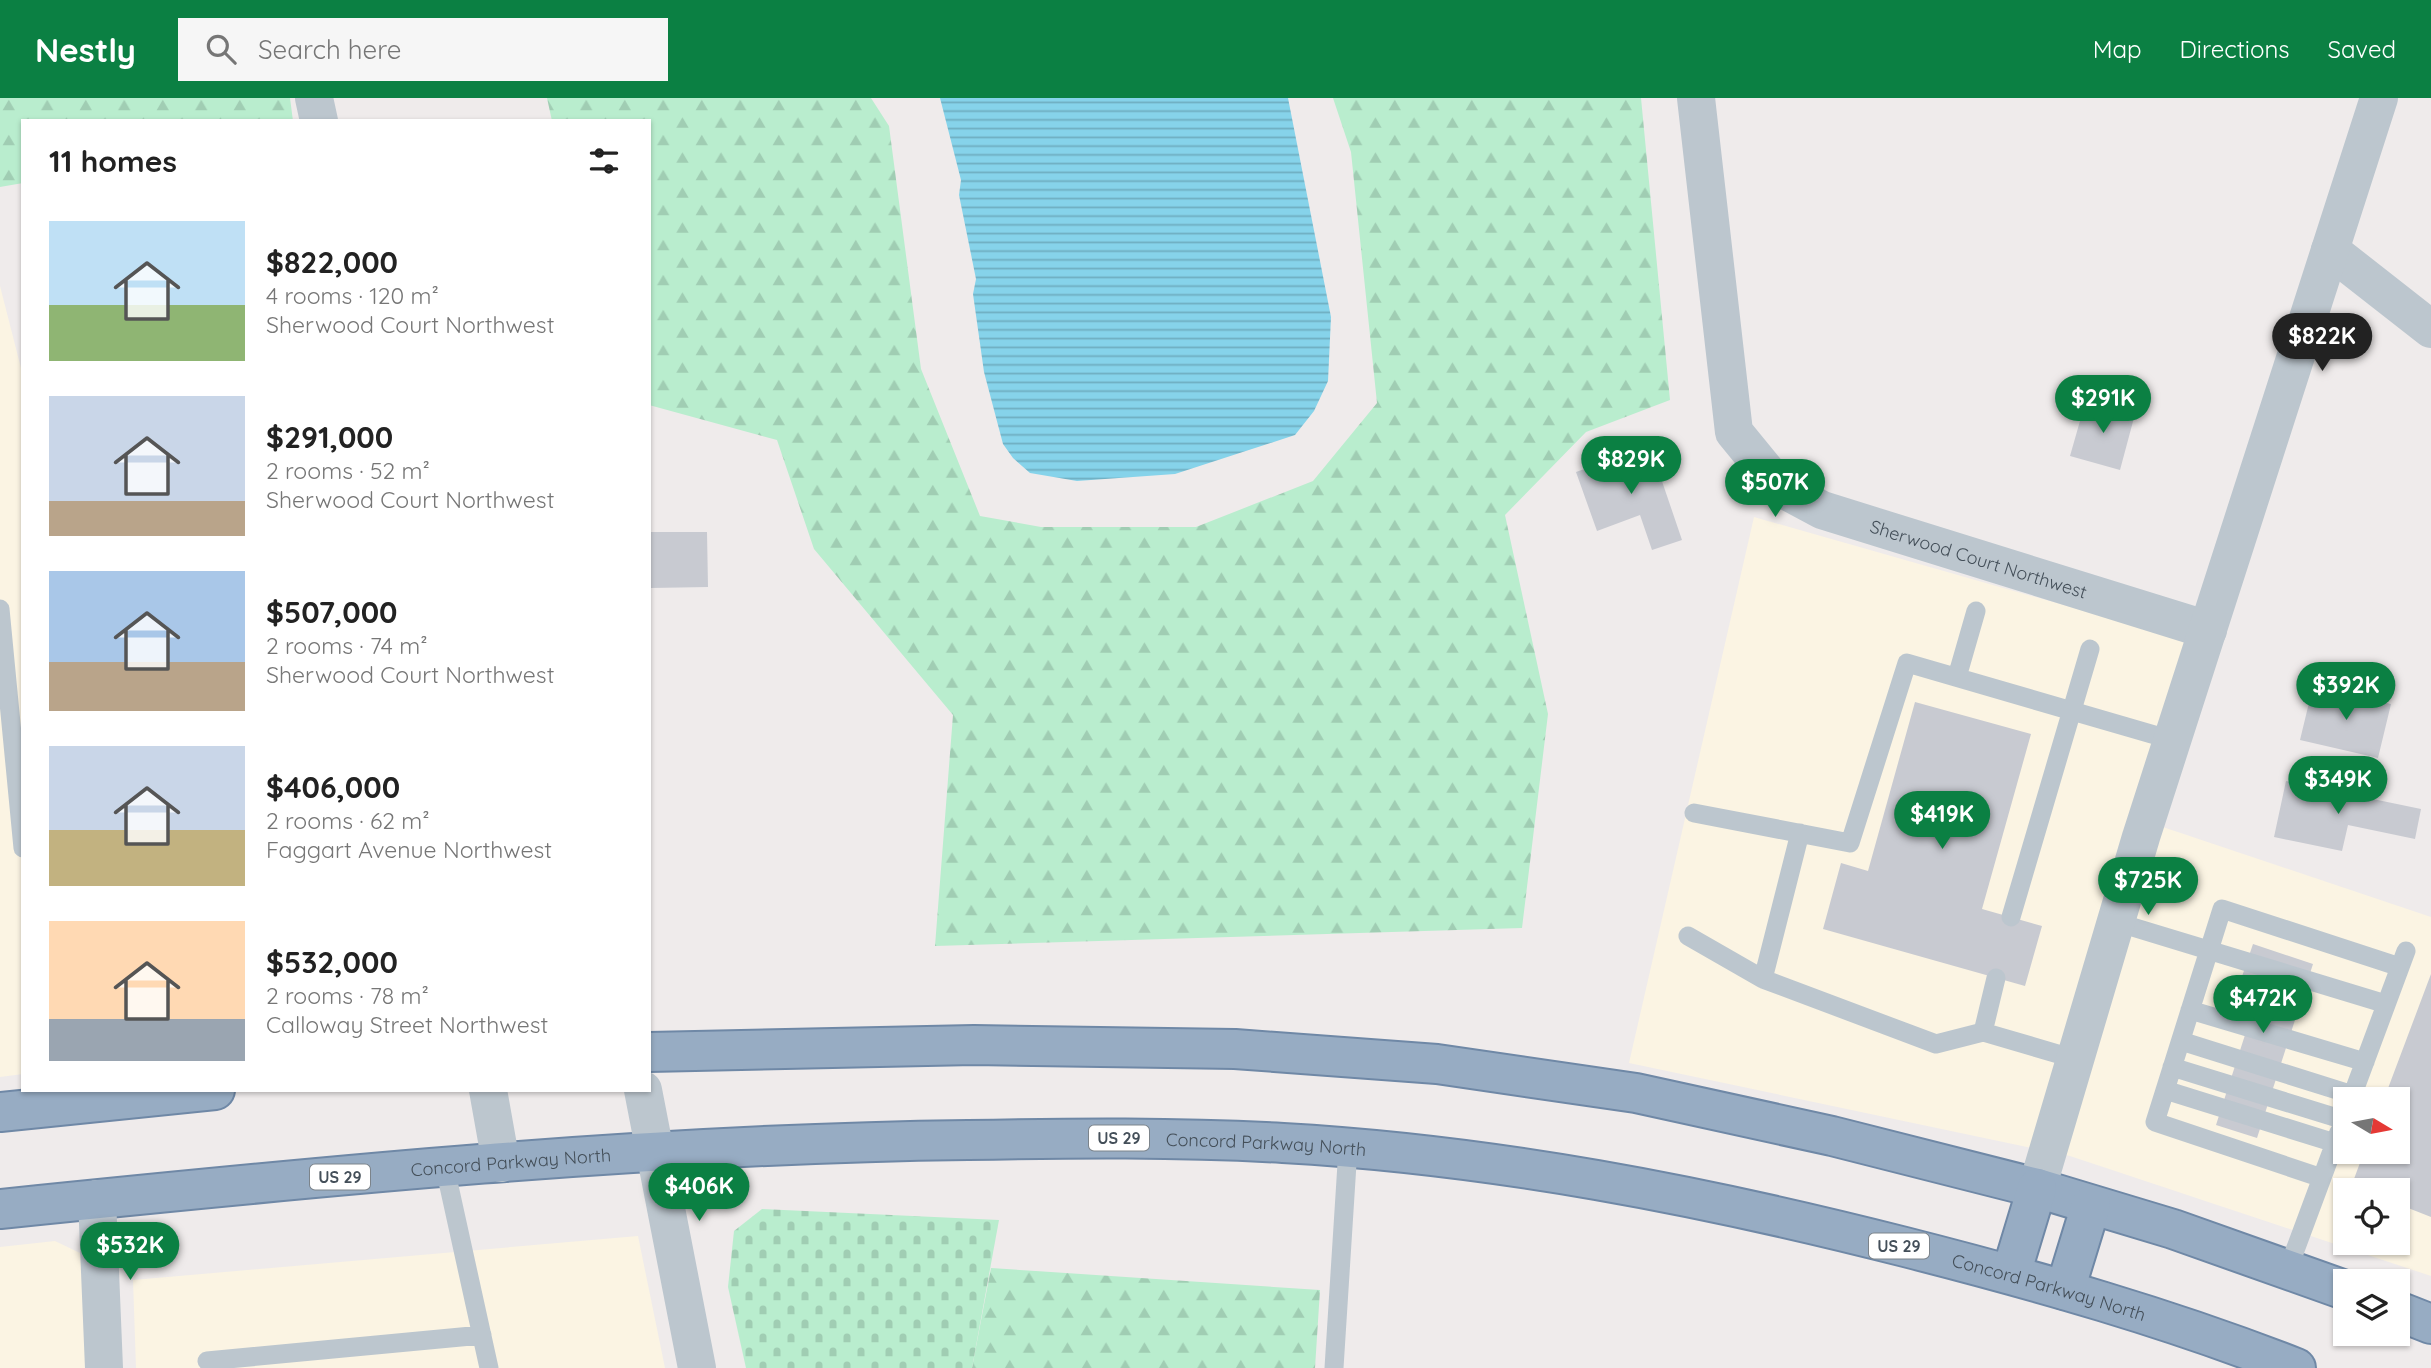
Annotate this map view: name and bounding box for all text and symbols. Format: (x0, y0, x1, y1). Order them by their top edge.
search box (178, 18, 668, 81)
text: Nestly (35, 29, 136, 70)
icon: search (202, 30, 240, 68)
text: Search here (258, 33, 401, 66)
text: Map (2093, 34, 2142, 64)
text: Directions (2180, 34, 2290, 64)
text: Saved (2328, 34, 2396, 64)
text: 11 homes (49, 142, 177, 180)
icon: filters (585, 142, 623, 180)
text: $822,000 (266, 243, 398, 281)
icon: home (105, 249, 189, 333)
text: 4 rooms · 120 m² (266, 281, 439, 310)
text: Sherwood Court Northwest (266, 310, 554, 339)
pin: $822K (2273, 314, 2371, 373)
text: $822K (2288, 321, 2356, 350)
pin: $291K (2054, 376, 2152, 435)
text: $291K (2071, 383, 2135, 412)
text: $291,000 (266, 418, 393, 456)
icon: home (105, 424, 189, 508)
pin: $829K (1582, 436, 1680, 496)
text: $829K (1597, 444, 1665, 473)
text: 2 rooms · 52 m² (266, 456, 430, 485)
pin: $507K (1726, 460, 1824, 519)
text: $507K (1741, 467, 1809, 496)
text: Sherwood Court Northwest (266, 485, 554, 514)
street label: Sherwood Court Northwest (1867, 514, 2090, 603)
text: $507,000 (266, 593, 398, 631)
icon: home (105, 599, 189, 683)
text: 2 rooms · 74 m² (266, 631, 428, 660)
text: Sherwood Court Northwest (266, 660, 554, 689)
pin: $392K (2297, 662, 2395, 722)
text: $392K (2312, 670, 2380, 699)
pin: $349K (2289, 756, 2387, 816)
text: $349K (2304, 764, 2372, 793)
text: $406,000 (266, 768, 400, 806)
icon: home (105, 774, 189, 858)
pin: $419K (1893, 792, 1991, 851)
text: $419K (1910, 799, 1974, 828)
text: 2 rooms · 62 m² (266, 806, 430, 835)
text: Faggart Avenue Northwest (266, 835, 552, 864)
pin: $725K (2099, 858, 2197, 917)
text: $725K (2114, 865, 2182, 894)
text: $532,000 (266, 943, 398, 981)
icon: home (105, 949, 189, 1033)
pin: $472K (2214, 976, 2312, 1035)
text: 2 rooms · 78 m² (266, 981, 429, 1010)
text: $472K (2229, 983, 2297, 1012)
text: Calloway Street Northwest (266, 1010, 548, 1039)
north arrow (2333, 1087, 2410, 1164)
map controls (2333, 1087, 2410, 1346)
road number: US 29 (1089, 1126, 1149, 1150)
street label: Concord Parkway North (1166, 1127, 1367, 1161)
street label: Concord Parkway North (410, 1143, 612, 1181)
road number: US 29 (310, 1164, 370, 1190)
pin: $406K (650, 1164, 748, 1223)
text: $406K (664, 1171, 734, 1200)
button: locate (2333, 1178, 2410, 1255)
pin: $532K (81, 1222, 179, 1282)
text: $532K (96, 1230, 164, 1259)
road number: US 29 (1869, 1234, 1929, 1258)
street label: Concord Parkway North (1950, 1248, 2149, 1326)
button: layers (2333, 1269, 2410, 1346)

